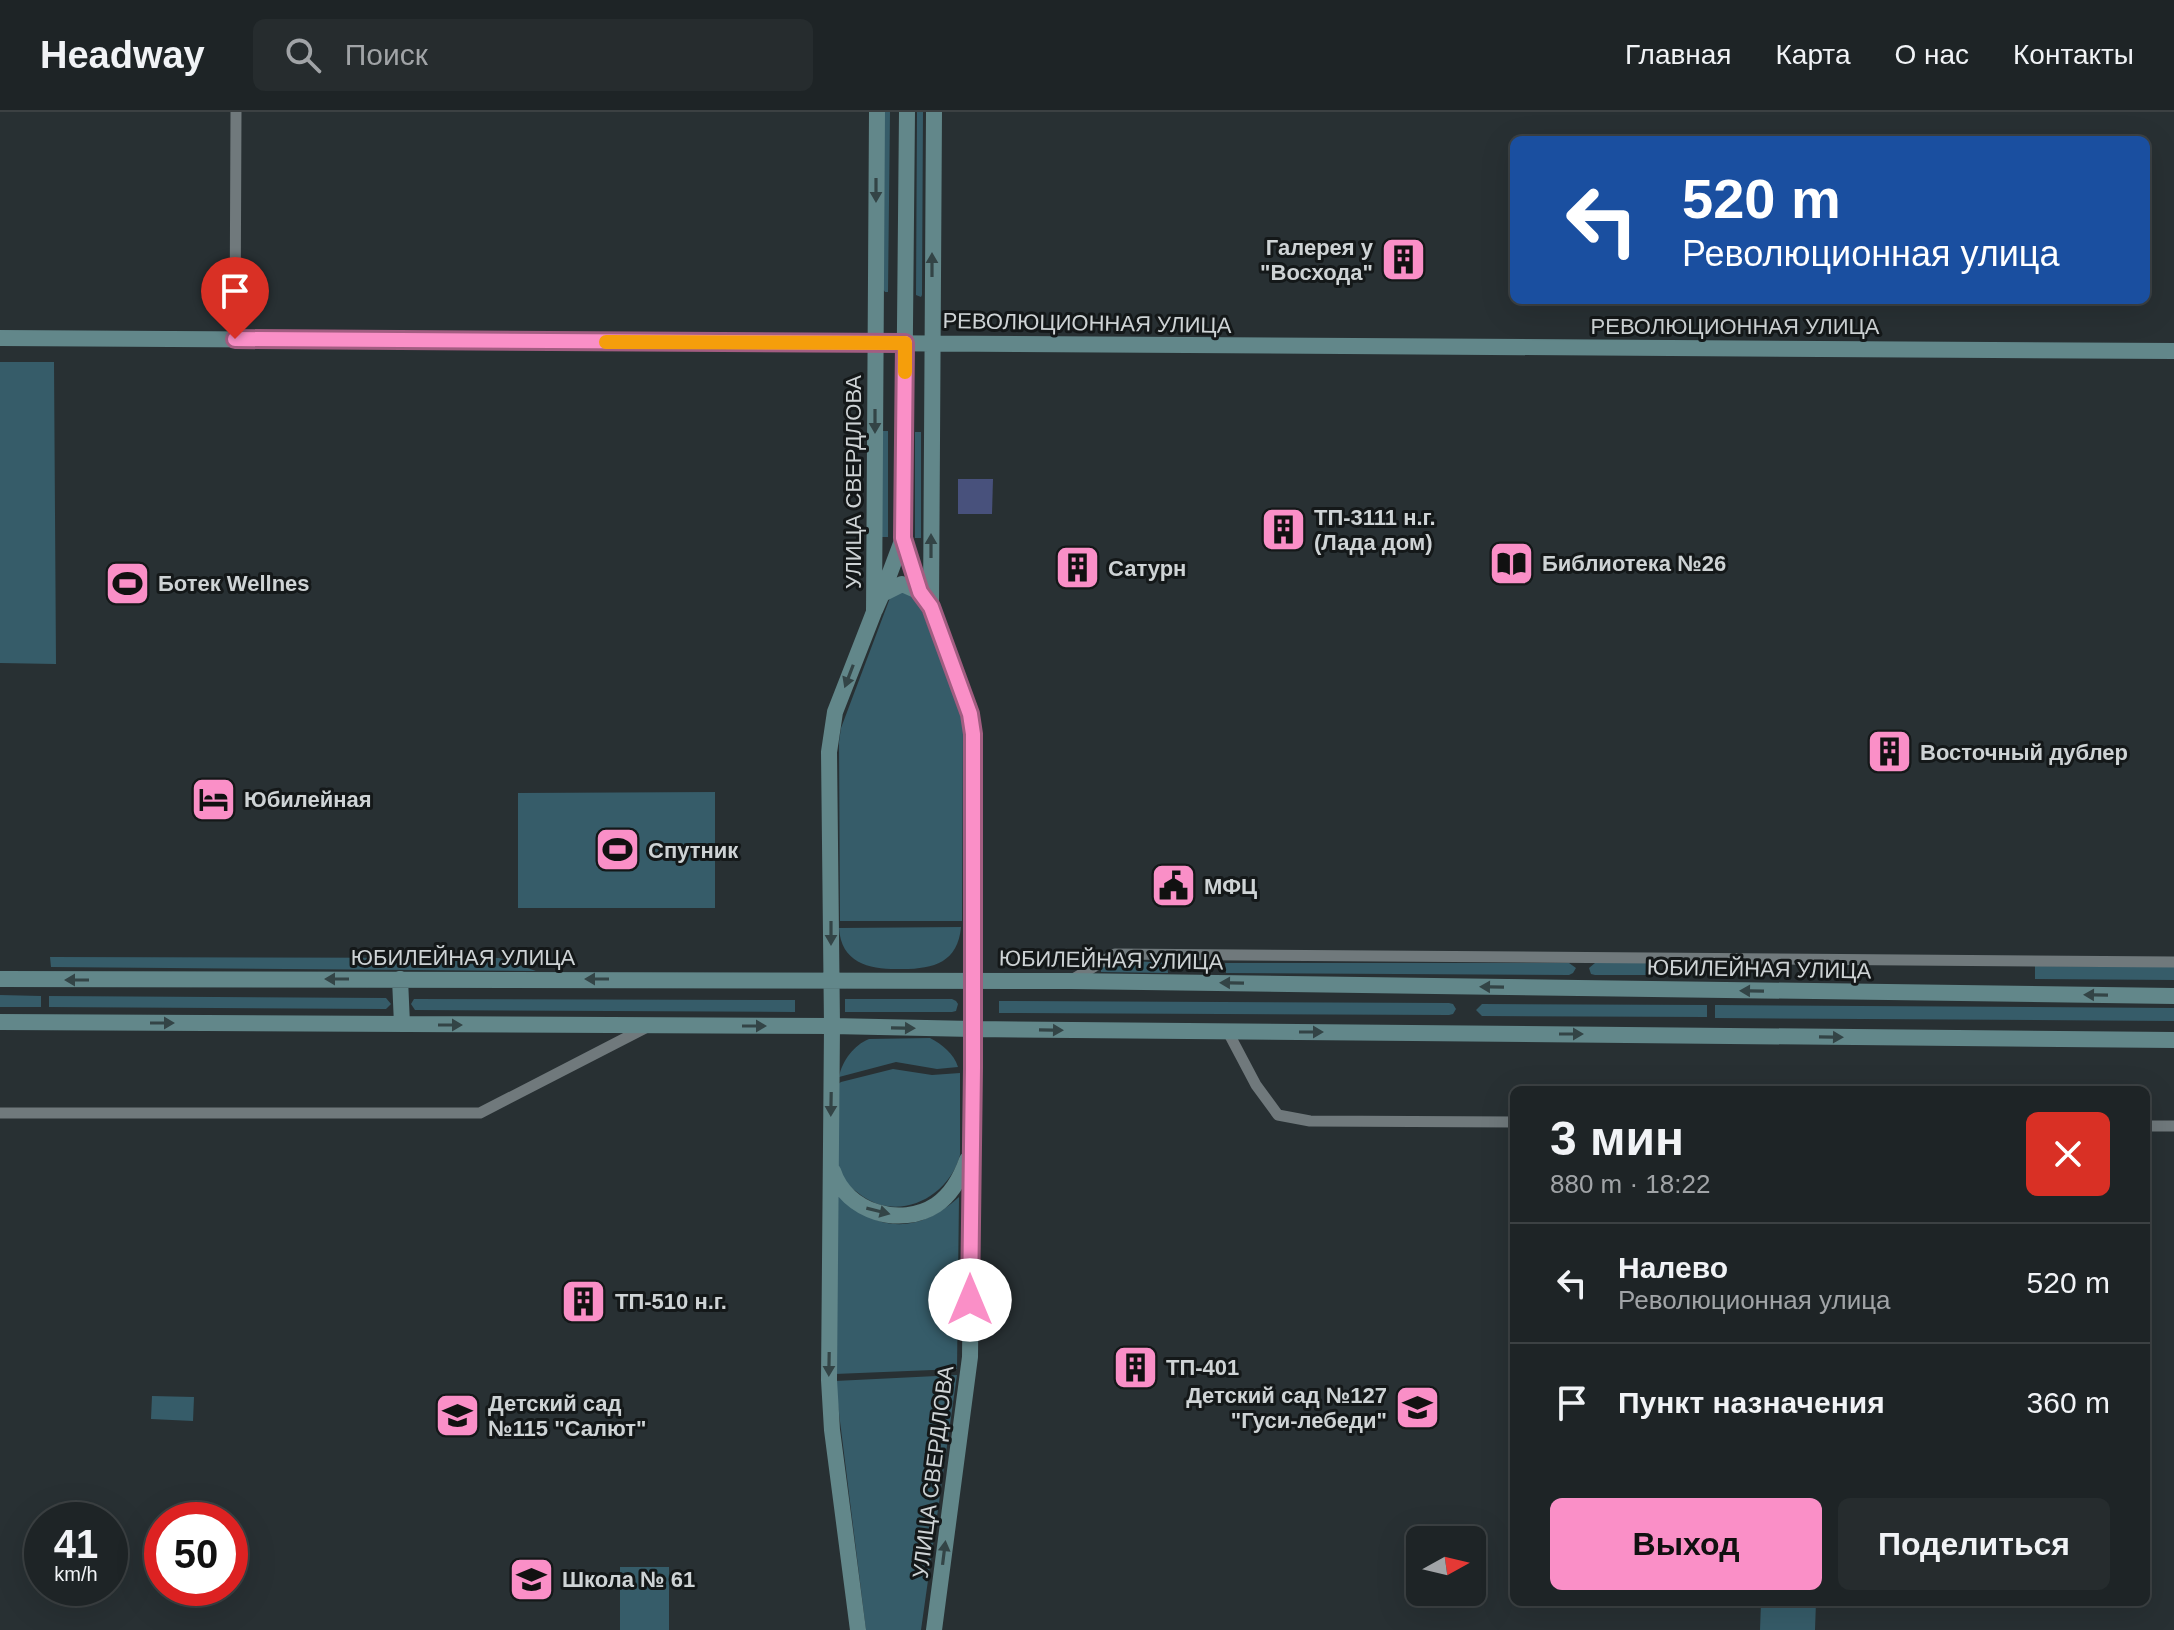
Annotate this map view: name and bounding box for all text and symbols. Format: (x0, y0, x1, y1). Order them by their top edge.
search box (253, 19, 813, 91)
icon: search (281, 33, 325, 77)
text: Headway (40, 34, 205, 76)
text: Поиск (345, 38, 428, 71)
text: Главная (1625, 39, 1732, 70)
text: Карта (1776, 39, 1850, 70)
text: О нас (1894, 39, 1969, 70)
text: Контакты (2013, 39, 2134, 70)
text: 520 m (1682, 167, 1841, 230)
icon: left (1550, 168, 1654, 272)
one-way arrow (870, 178, 882, 203)
text: Революционная улица (1682, 233, 2059, 274)
place label: Галерея у "Восхода" (1260, 235, 1374, 285)
building icon: Галерея у "Восхода" (1380, 236, 1428, 284)
one-way arrow (926, 252, 938, 277)
pin (201, 257, 269, 339)
icon: arrive (213, 269, 257, 313)
street label: РЕВОЛЮЦИОННАЯ УЛИЦА (942, 308, 1232, 338)
street label: РЕВОЛЮЦИОННАЯ УЛИЦА (1591, 314, 1880, 339)
street label: УЛИЦА СВЕРДЛОВА (841, 375, 866, 589)
one-way arrow (869, 409, 881, 434)
place label: ТП-3111 н.г. (Лада дом) (1314, 505, 1436, 555)
building icon: ТП-3111 н.г. (Лада дом) (1259, 506, 1307, 554)
one-way arrow (925, 533, 937, 558)
library icon: Библиотека №26 (1487, 539, 1535, 587)
building icon: Сатурн (1053, 544, 1101, 592)
place label: Библиотека №26 (1542, 551, 1726, 576)
place label: Сатурн (1108, 556, 1186, 581)
sports icon: Ботек Wellnes (103, 559, 151, 607)
place label: Ботек Wellnes (158, 571, 310, 596)
one-way arrow (842, 665, 855, 689)
building icon: Восточный дублер (1865, 728, 1913, 776)
place label: Восточный дублер (1920, 740, 2128, 765)
hotel icon: Юбилейная (189, 775, 237, 823)
place label: Юбилейная (244, 787, 372, 812)
sports icon: Спутник (593, 826, 641, 874)
place label: Спутник (648, 838, 739, 863)
public building icon: МФЦ (1149, 862, 1197, 910)
place label: МФЦ (1204, 874, 1257, 899)
one-way arrow (825, 921, 838, 946)
street label: ЮБИЛЕЙНАЯ УЛИЦА (351, 945, 576, 970)
street label: ЮБИЛЕЙНАЯ УЛИЦА (999, 946, 1224, 974)
street label: ЮБИЛЕЙНАЯ УЛИЦА (1647, 955, 1872, 983)
one-way arrow (324, 973, 349, 986)
one-way arrow (584, 973, 609, 985)
one-way arrow (64, 974, 89, 986)
one-way arrow (1219, 977, 1244, 990)
one-way arrow (1479, 981, 1504, 994)
one-way arrow (1739, 985, 1764, 997)
one-way arrow (2083, 989, 2108, 1001)
one-way arrow (150, 1017, 175, 1029)
one-way arrow (438, 1019, 463, 1031)
one-way arrow (742, 1020, 767, 1032)
one-way arrow (891, 1021, 916, 1034)
one-way arrow (1039, 1024, 1064, 1036)
one-way arrow (1299, 1026, 1324, 1038)
one-way arrow (1559, 1028, 1584, 1041)
one-way arrow (1819, 1031, 1844, 1043)
one-way arrow (825, 1092, 837, 1117)
text: 3 мин (1550, 1112, 1684, 1165)
button: close (2026, 1112, 2110, 1196)
text: 880 m · 18:22 (1550, 1169, 1710, 1199)
one-way arrow (866, 1206, 891, 1218)
text: Налево (1618, 1251, 1728, 1284)
position arrow (928, 1258, 1012, 1342)
icon: left (1550, 1261, 1594, 1305)
text: 520 m (2027, 1266, 2110, 1299)
building icon: ТП-510 н.г. (560, 1277, 608, 1325)
text: Революционная улица (1618, 1285, 1891, 1315)
place label: ТП-510 н.г. (615, 1289, 727, 1314)
building icon: ТП-401 (1111, 1343, 1159, 1391)
one-way arrow (823, 1352, 835, 1377)
place label: ТП-401 (1166, 1355, 1239, 1380)
street label: УЛИЦА СВЕРДЛОВА (908, 1364, 958, 1580)
icon: arrive (1550, 1381, 1594, 1425)
place label: Детский сад №127 "Гуси-лебеди" (1186, 1383, 1387, 1433)
school or university icon: Детский сад №127 "Гуси-лебеди" (1394, 1384, 1442, 1432)
text: Пункт назначения (1618, 1386, 1885, 1419)
text: 360 m (2027, 1386, 2110, 1419)
place label: Детский сад №115 "Салют" (488, 1391, 646, 1441)
school or university icon: Детский сад №115 "Салют" (433, 1392, 481, 1440)
button: Выход (1550, 1498, 1822, 1590)
button: Поделиться (1838, 1498, 2110, 1590)
speed limit sign: 50 (144, 1502, 248, 1606)
text: 41 (54, 1522, 98, 1566)
north arrow (1406, 1526, 1486, 1606)
map controls (1406, 1526, 1486, 1606)
one-way arrow (938, 1540, 951, 1565)
school or university icon: Школа № 61 (507, 1555, 555, 1603)
text: km/h (54, 1563, 98, 1585)
place label: Школа № 61 (562, 1567, 695, 1592)

